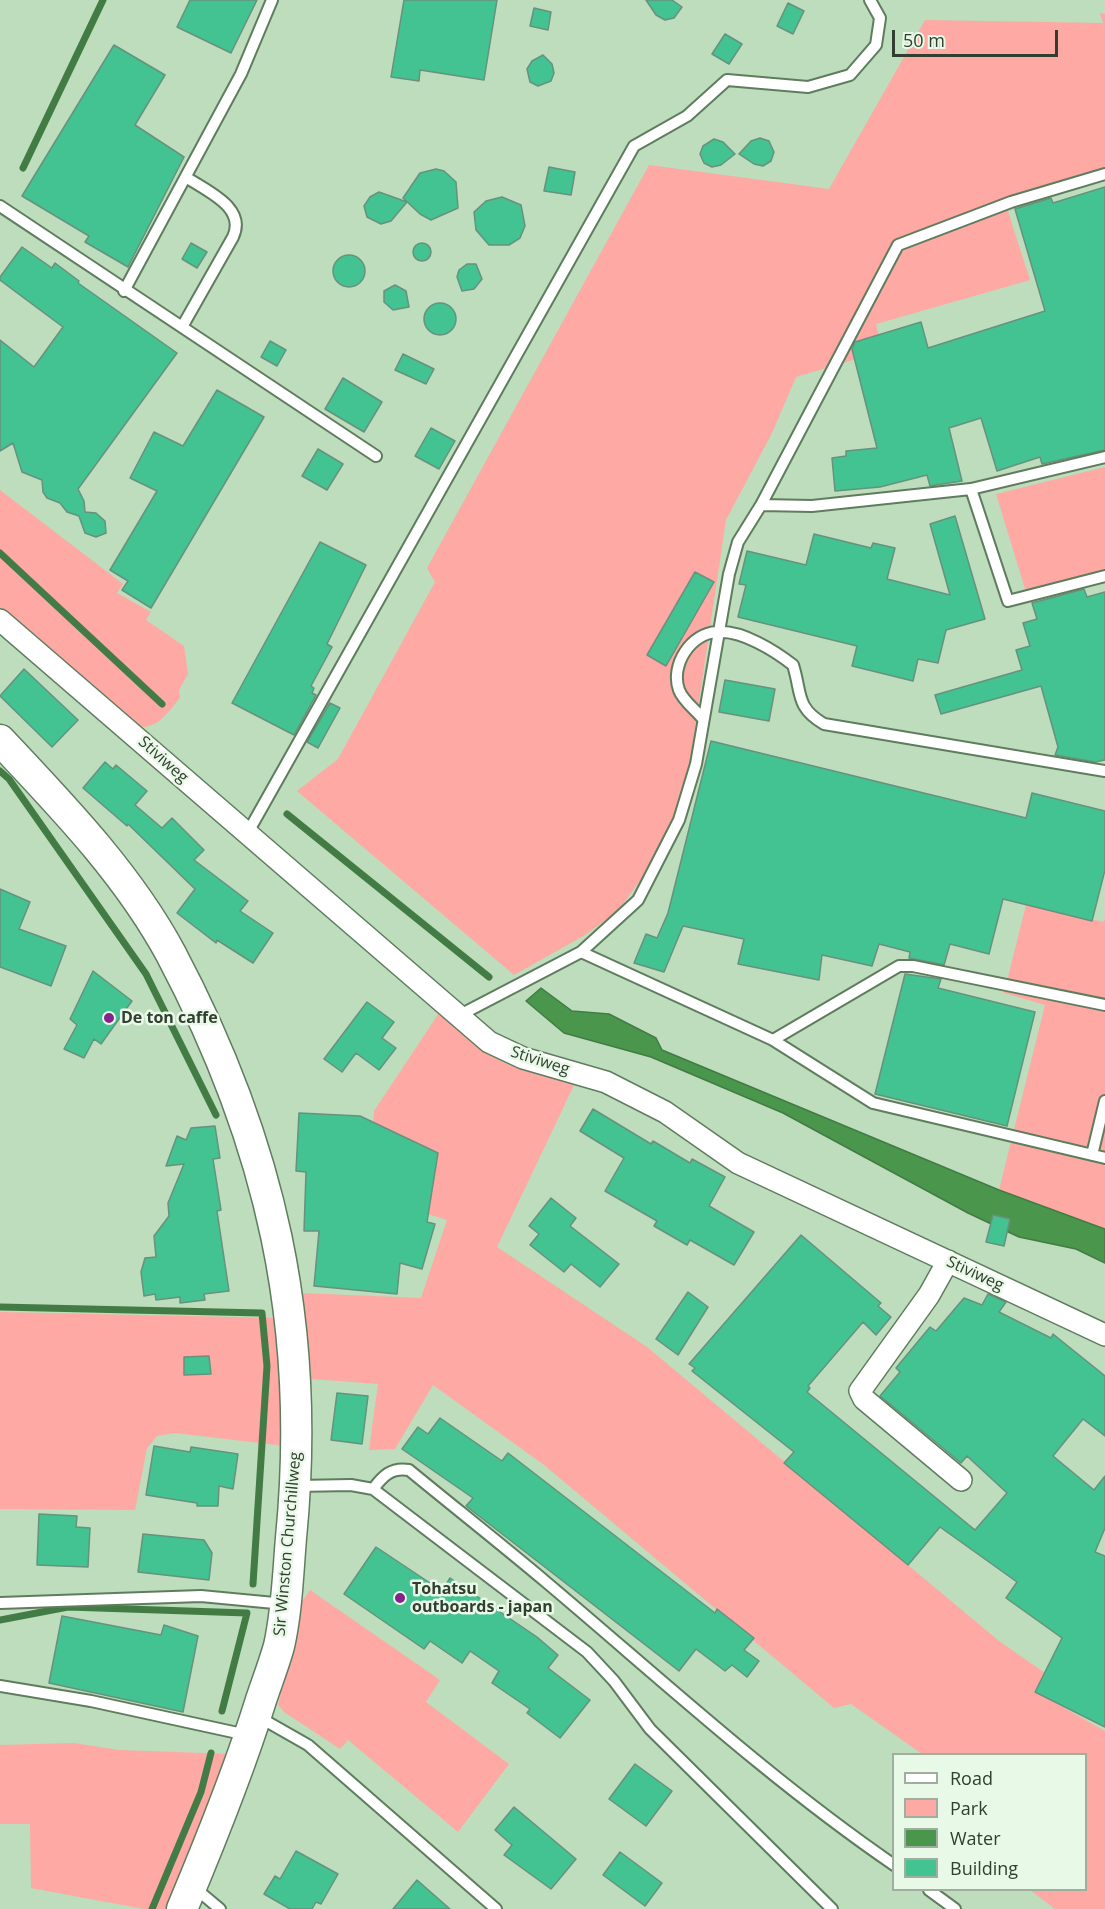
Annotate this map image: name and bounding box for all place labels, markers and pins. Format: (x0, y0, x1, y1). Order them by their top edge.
place label: De ton caffe (121, 1008, 218, 1028)
marker: De ton caffe (102, 1011, 116, 1025)
place label: Tohatsu outboards - japan (412, 1579, 553, 1617)
marker: Tohatsu outboards - japan (393, 1591, 407, 1605)

